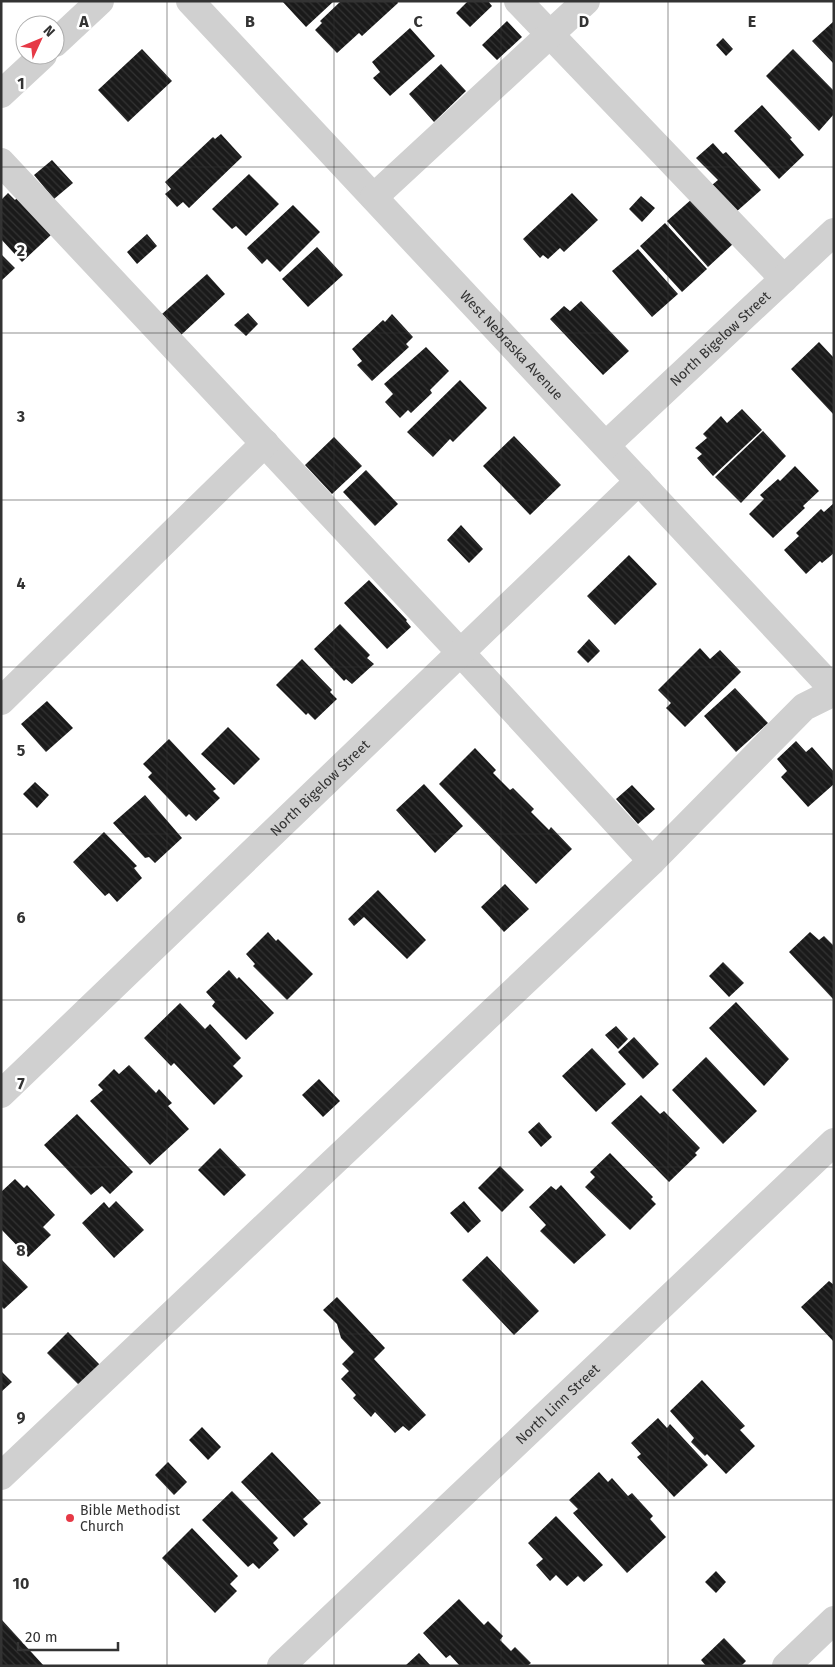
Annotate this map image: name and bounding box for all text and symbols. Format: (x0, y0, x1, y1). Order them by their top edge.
text: A (78, 12, 89, 31)
text: B (245, 12, 255, 31)
text: C (413, 12, 423, 31)
text: D (579, 12, 589, 31)
text: E (748, 12, 756, 31)
north arrow (15, 15, 65, 65)
text: N (40, 22, 58, 41)
text: 1 (17, 74, 25, 93)
text: 2 (17, 241, 25, 260)
street label: West Nebraska Avenue (456, 287, 567, 404)
street label: North Bigelow Street (667, 287, 775, 390)
text: 3 (16, 407, 25, 426)
text: 4 (16, 574, 26, 593)
street label: North Bigelow Street (267, 736, 374, 840)
text: 5 (17, 741, 26, 760)
text: 6 (16, 908, 26, 927)
text: 7 (17, 1074, 25, 1093)
text: 8 (16, 1241, 26, 1260)
street label: North Linn Street (512, 1360, 604, 1448)
text: 9 (17, 1408, 26, 1427)
place label: Bible Methodist Church (80, 1502, 181, 1535)
marker: Bible Methodist Church (64, 1512, 76, 1524)
text: 10 (13, 1574, 29, 1593)
scale bar (18, 1620, 118, 1652)
text: 20 m (25, 1628, 58, 1646)

